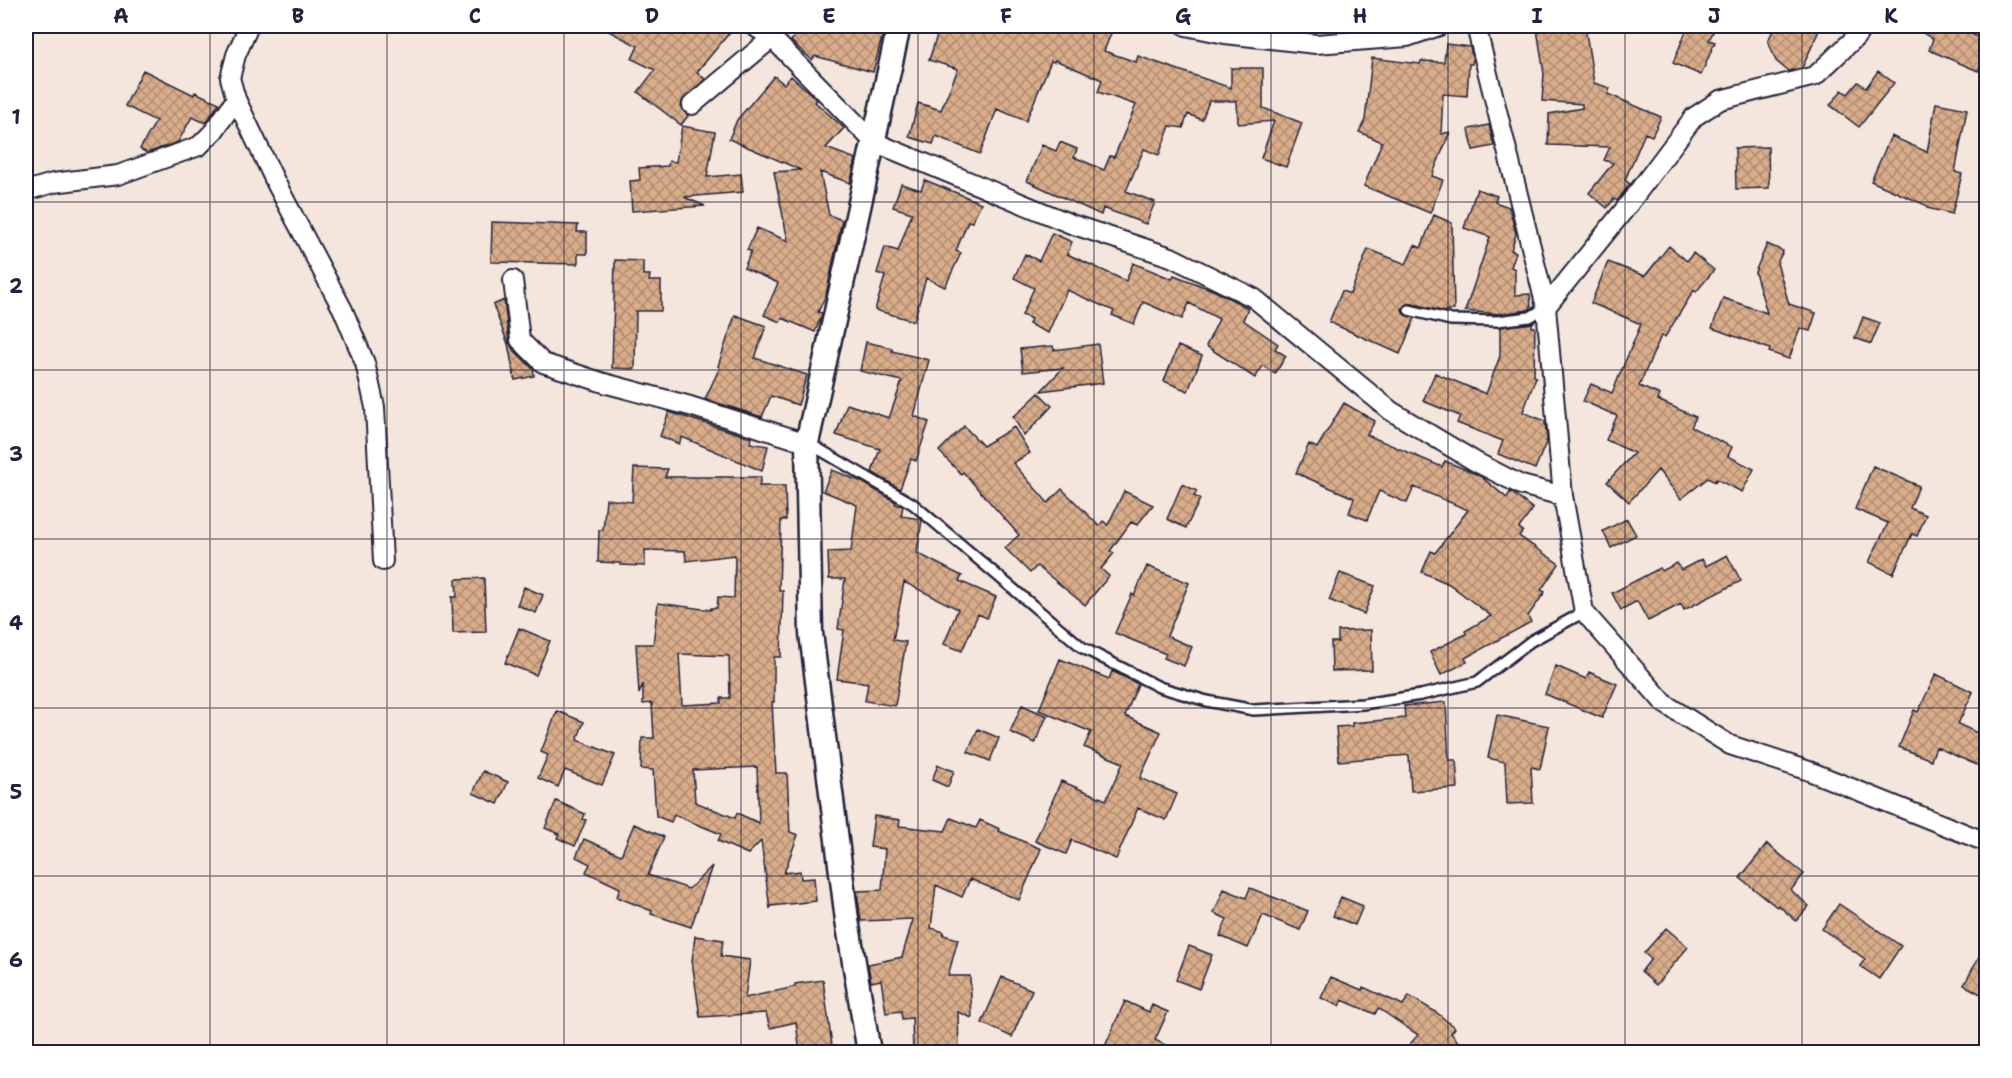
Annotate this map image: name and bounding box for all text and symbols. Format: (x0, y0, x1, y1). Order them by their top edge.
text: A (113, 3, 129, 29)
text: B (292, 3, 304, 29)
text: C (469, 3, 481, 29)
text: D (645, 3, 659, 29)
text: E (822, 3, 836, 29)
text: F (1000, 3, 1012, 29)
text: G (1175, 3, 1191, 29)
text: H (1353, 3, 1367, 29)
text: I (1531, 3, 1543, 29)
text: J (1708, 3, 1721, 29)
text: K (1884, 3, 1898, 29)
text: 1 (11, 104, 21, 130)
text: 2 (9, 273, 23, 299)
text: 3 (9, 441, 23, 467)
text: 4 (9, 610, 23, 636)
text: 5 (10, 779, 22, 805)
text: 6 (9, 947, 23, 973)

